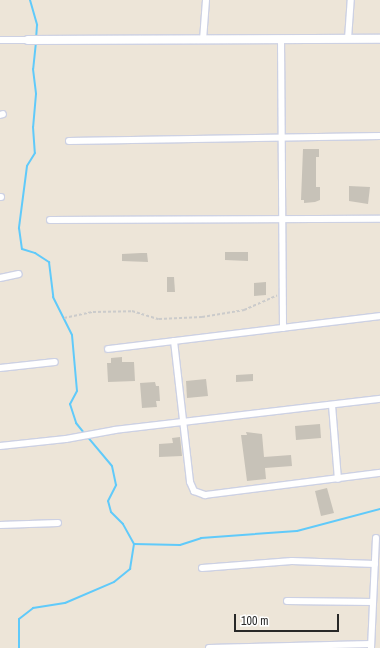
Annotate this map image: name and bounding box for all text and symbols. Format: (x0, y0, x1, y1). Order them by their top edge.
scale bar (236, 606, 341, 632)
text: 100 m (241, 613, 268, 629)

